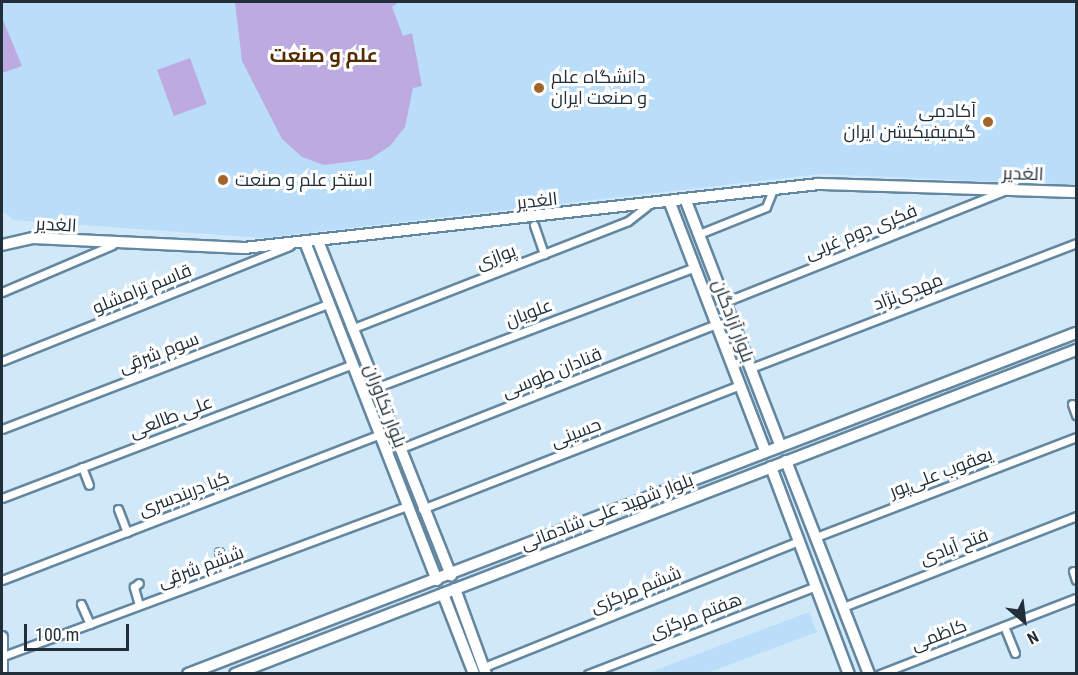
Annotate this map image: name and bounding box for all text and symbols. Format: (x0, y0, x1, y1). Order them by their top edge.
district label: علم و صنعت (270, 43, 378, 67)
place label: دانشگاه علم و صنعت ایران (551, 67, 647, 110)
marker: دانشگاه علم و صنعت ایران (532, 81, 546, 95)
place label: آکادمی گیمیفیکیشن ایران (843, 101, 976, 144)
marker: آکادمی گیمیفیکیشن ایران (981, 115, 995, 129)
street label: الغدیر (1002, 162, 1044, 186)
place label: استخر علم و صنعت (235, 169, 373, 191)
marker: استخر علم و صنعت (216, 173, 230, 187)
street label: الغدیر (515, 188, 559, 214)
street label: فکری دوم غربی (802, 200, 920, 264)
street label: الغدیر (35, 213, 77, 237)
street label: پوازی (473, 240, 519, 274)
street label: قاسم ترامشلو (89, 259, 195, 319)
street label: مهدی‌نژاد (870, 269, 946, 315)
street label: بلوار آزادگان (707, 277, 759, 365)
street label: علویان (502, 294, 556, 332)
street label: سوم شرقی (116, 328, 202, 378)
street label: قنادان طوسی (499, 343, 605, 403)
street label: بلوار تکاوران (359, 361, 411, 451)
street label: علی طالعی (126, 391, 216, 443)
street label: حسینی (548, 414, 604, 452)
street label: یعقوب علی‌پور (886, 443, 996, 503)
street label: کیا دربندسری (136, 467, 232, 521)
street label: بلوار شهید علی شادمانی (518, 469, 696, 555)
street label: فتح آبادی (917, 524, 991, 570)
street label: ششم شرقی (155, 542, 247, 592)
street label: ششم مرکزی (587, 562, 685, 618)
street label: هفتم مرکزی (647, 589, 745, 643)
north arrow (994, 591, 1054, 651)
scale bar (27, 612, 132, 650)
street label: کاظمی (908, 615, 970, 655)
text: 100 m (35, 624, 79, 645)
text: N (1024, 627, 1041, 648)

